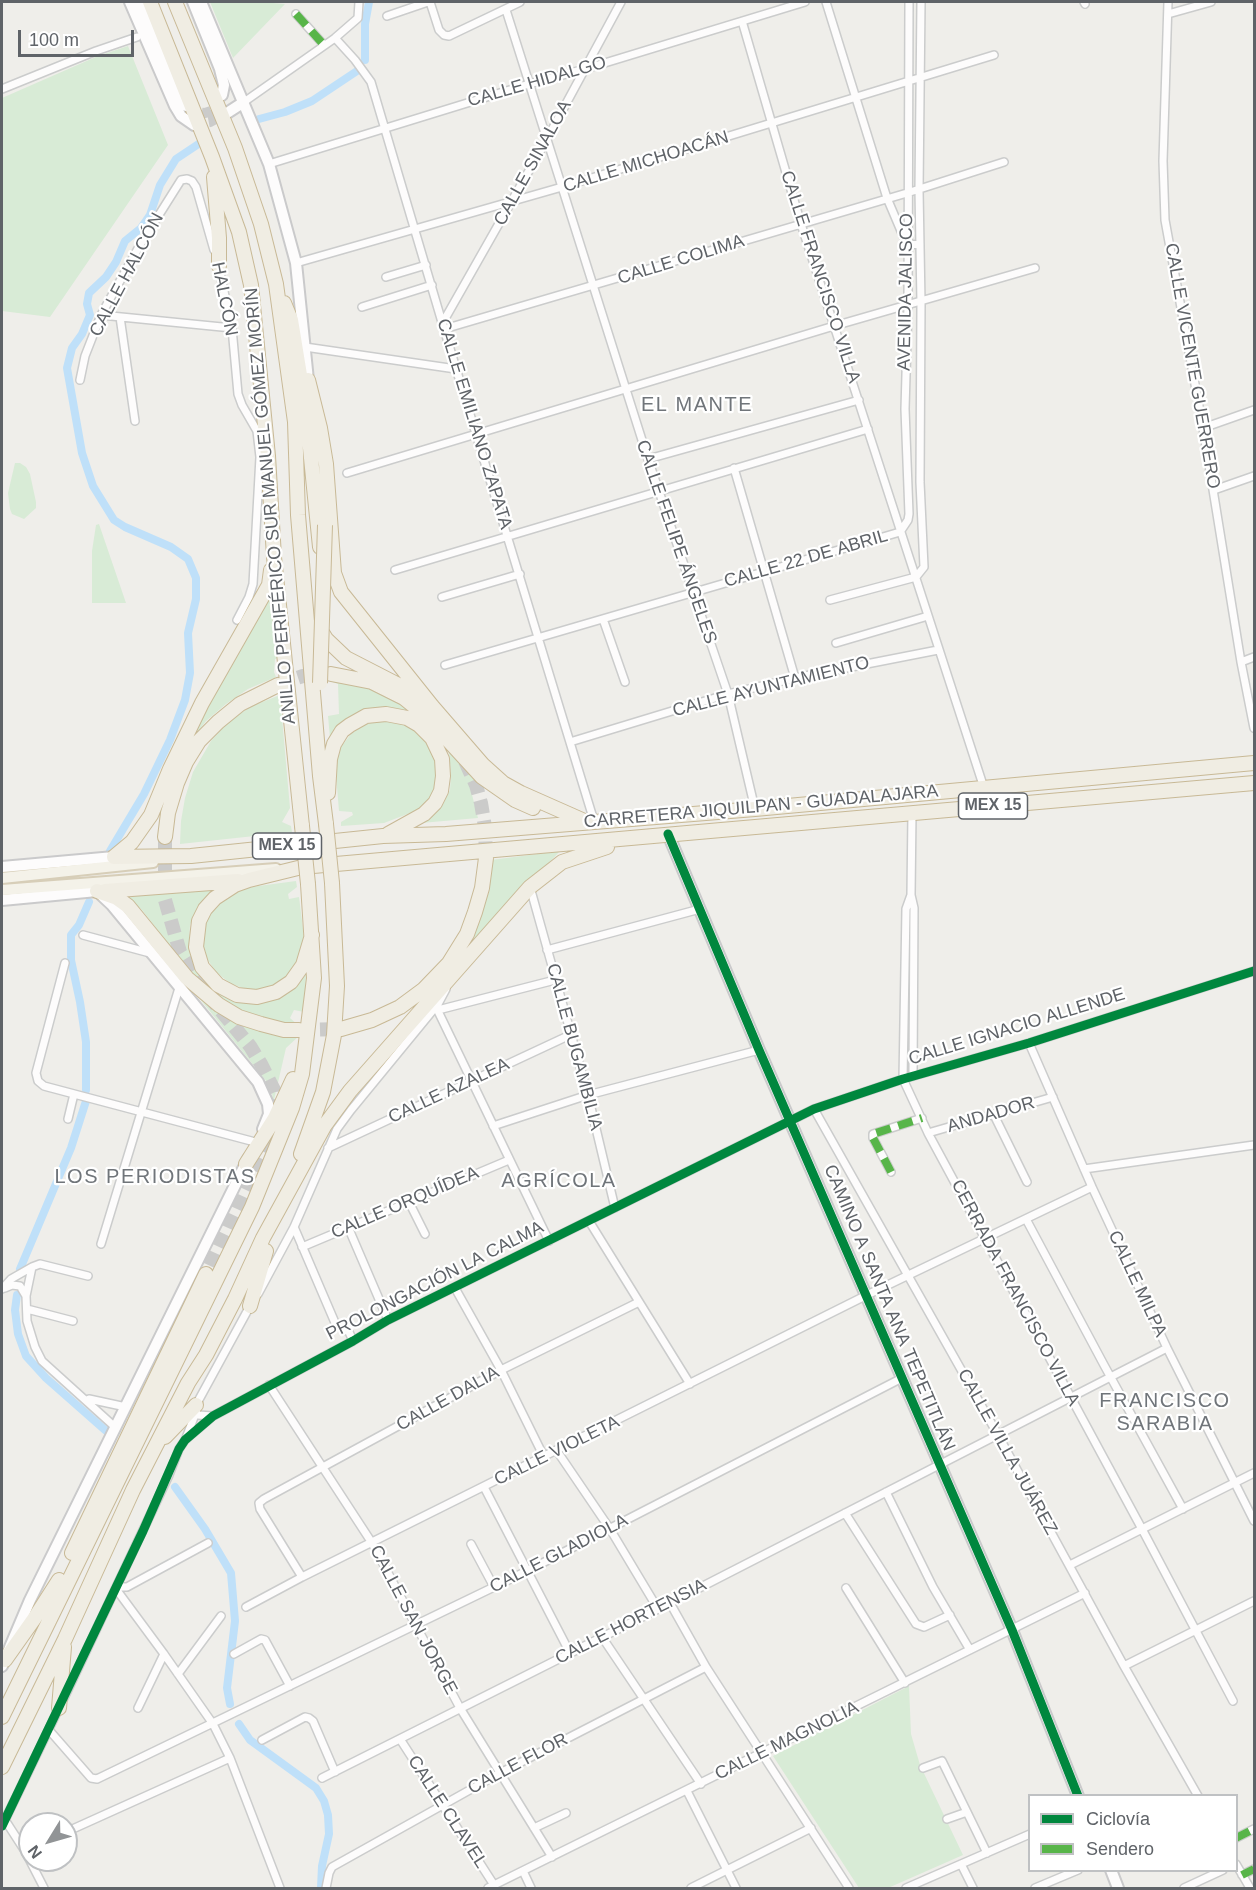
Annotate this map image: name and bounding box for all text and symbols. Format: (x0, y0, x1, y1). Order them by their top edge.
scale bar (21, 18, 136, 56)
text: 100 m (29, 30, 79, 50)
street label: CALLE HIDALGO (465, 52, 609, 112)
street label: CALLE SINALOA (490, 97, 576, 229)
street label: CALLE MICHOACÁN (561, 127, 731, 197)
street label: CALLE FRANCISCO VILLA (775, 168, 865, 386)
street label: CALLE HALCÓN (85, 209, 169, 341)
street label: AVENIDA JALISCO (894, 213, 918, 371)
street label: CALLE COLIMA (615, 231, 747, 289)
street label: CALLE VICENTE GUERRERO (1160, 241, 1224, 491)
street label: HALCÓN (206, 260, 242, 338)
street label: ANILLO PERIFÉRICO SUR MANUEL GÓMEZ MORÍN (241, 287, 301, 725)
street label: CALLE EMILIANO ZAPATA (432, 316, 516, 532)
district label: EL MANTE (641, 393, 753, 417)
street label: CALLE FELIPE ÁNGELES (631, 437, 721, 647)
street label: CALLE 22 DE ABRIL (722, 525, 890, 593)
street label: CALLE AYUNTAMIENTO (670, 652, 872, 722)
street label: CARRETERA JIQUILPAN - GUADALAJARA (583, 781, 939, 833)
road number: MEX 15 (958, 793, 1028, 819)
road number: MEX 15 (252, 833, 322, 859)
street label: CALLE BUGAMBILIA (541, 961, 607, 1133)
street label: CALLE IGNACIO ALLENDE (906, 984, 1128, 1070)
street label: CALLE AZALEA (385, 1054, 513, 1128)
street label: ANDADOR (945, 1092, 1037, 1138)
street label: CALLE ORQUÍDEA (328, 1162, 482, 1244)
street label: CAMINO A SANTA ANA TEPETITLÁN (819, 1162, 959, 1454)
district label: LOS PERIODISTAS (54, 1165, 256, 1189)
district label: AGRÍCOLA (501, 1169, 617, 1193)
street label: CERRADA FRANCISCO VILLA (946, 1176, 1084, 1410)
street label: PROLONGACIÓN LA CALMA (323, 1217, 547, 1345)
street label: CALLE MILPA (1103, 1227, 1171, 1341)
street label: CALLE DALIA (393, 1362, 503, 1436)
street label: CALLE VILLA JUÁREZ (952, 1365, 1062, 1539)
district label: FRANCISCO SARABIA (1099, 1389, 1231, 1436)
street label: CALLE VIOLETA (491, 1411, 623, 1491)
street label: CALLE GLADIOLA (486, 1510, 632, 1598)
street label: CALLE SAN JORGE (364, 1542, 462, 1698)
street label: CALLE HORTENSIA (552, 1575, 710, 1669)
street label: CALLE MAGNOLIA (712, 1697, 862, 1785)
street label: CALLE FLOR (464, 1729, 572, 1799)
street label: CALLE CLAVEL (403, 1752, 491, 1872)
legend (1028, 1794, 1238, 1872)
text: Ciclovía (1086, 1809, 1150, 1829)
north arrow (18, 1812, 78, 1872)
text: Sendero (1086, 1839, 1154, 1859)
text: N (25, 1842, 45, 1862)

